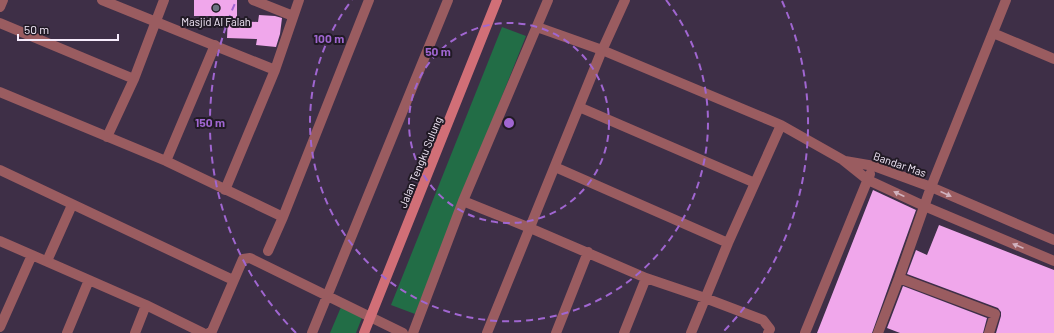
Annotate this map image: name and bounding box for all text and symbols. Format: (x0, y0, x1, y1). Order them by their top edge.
marker: Masjid Al Falah (211, 3, 221, 13)
place label: Masjid Al Falah (181, 15, 251, 28)
scale bar (18, 16, 118, 42)
text: 50 m (24, 22, 49, 36)
text: 100 m (314, 31, 344, 45)
text: 50 m (425, 44, 451, 58)
street label: Jalan Tengku Sulung (396, 114, 444, 210)
text: 150 m (195, 115, 225, 129)
centre of rings (502, 116, 516, 130)
street label: Bandar Mas (872, 149, 928, 179)
one-way arrow (893, 191, 904, 197)
one-way arrow (941, 191, 953, 197)
one-way arrow (1012, 242, 1024, 248)

